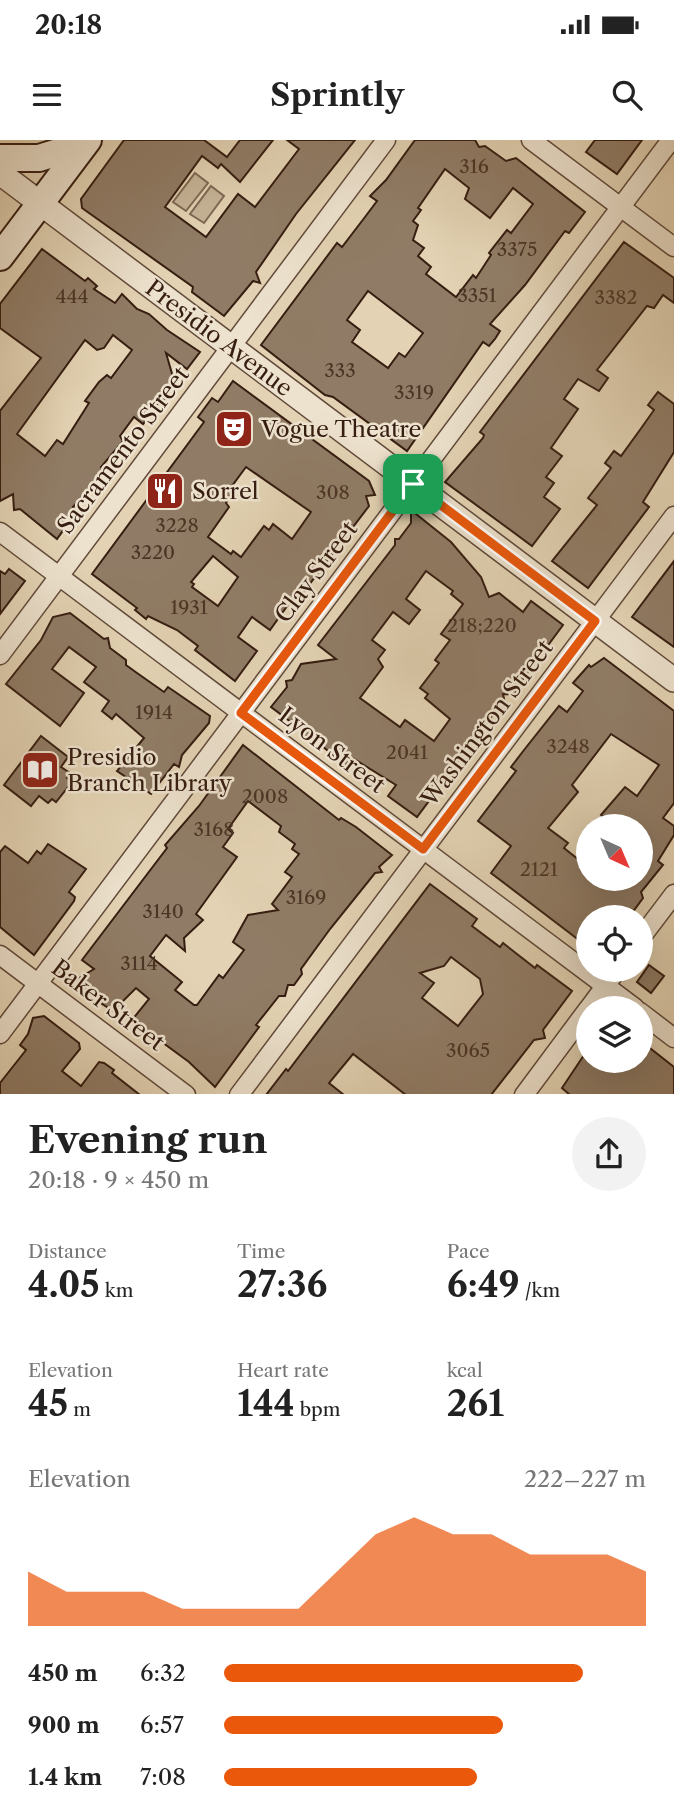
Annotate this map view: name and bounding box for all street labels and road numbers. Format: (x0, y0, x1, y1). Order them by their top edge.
street label: Presidio Avenue (140, 274, 298, 402)
street label: Sacramento Street (51, 361, 195, 539)
street label: Clay Street (269, 516, 363, 628)
street label: Washington Street (415, 634, 559, 813)
street label: Lyon Street (273, 701, 391, 799)
street label: Baker Street (46, 953, 170, 1057)

